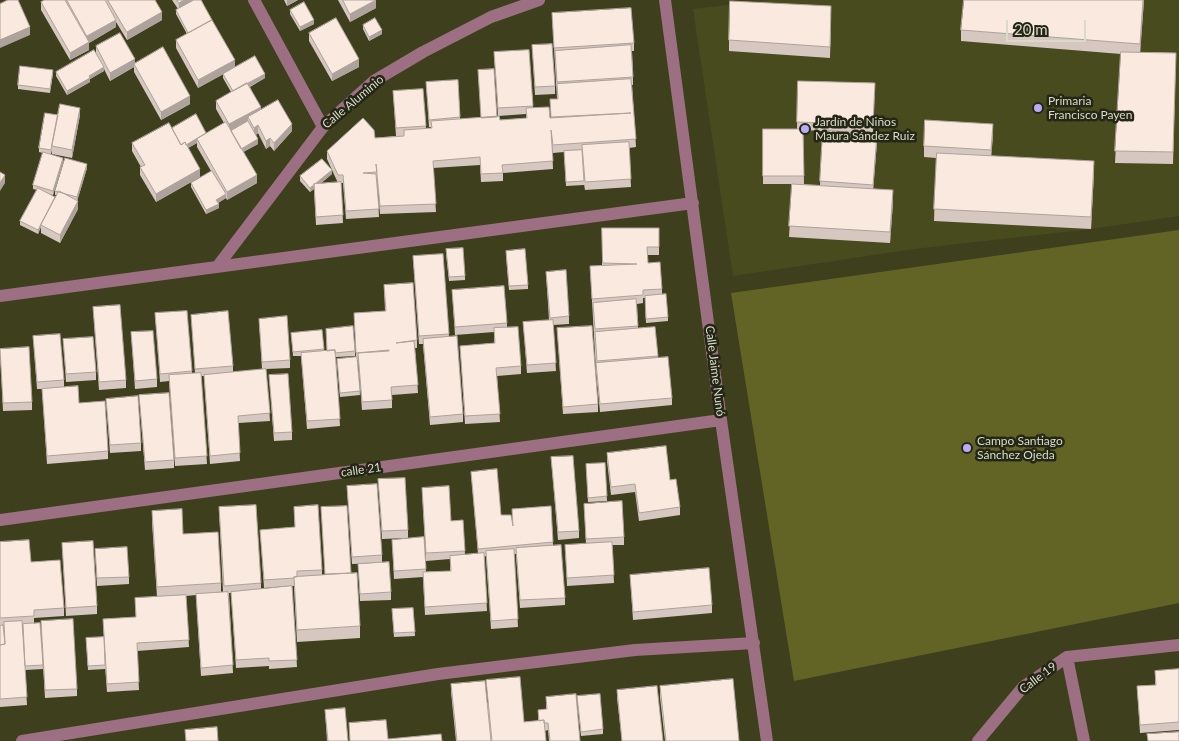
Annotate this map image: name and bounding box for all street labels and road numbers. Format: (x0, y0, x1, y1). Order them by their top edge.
street label: Calle Aluminio (319, 72, 387, 132)
street label: Calle Jaime Nunó (702, 325, 728, 417)
street label: calle 21 (340, 460, 382, 480)
street label: Calle 19 (1017, 659, 1059, 697)

